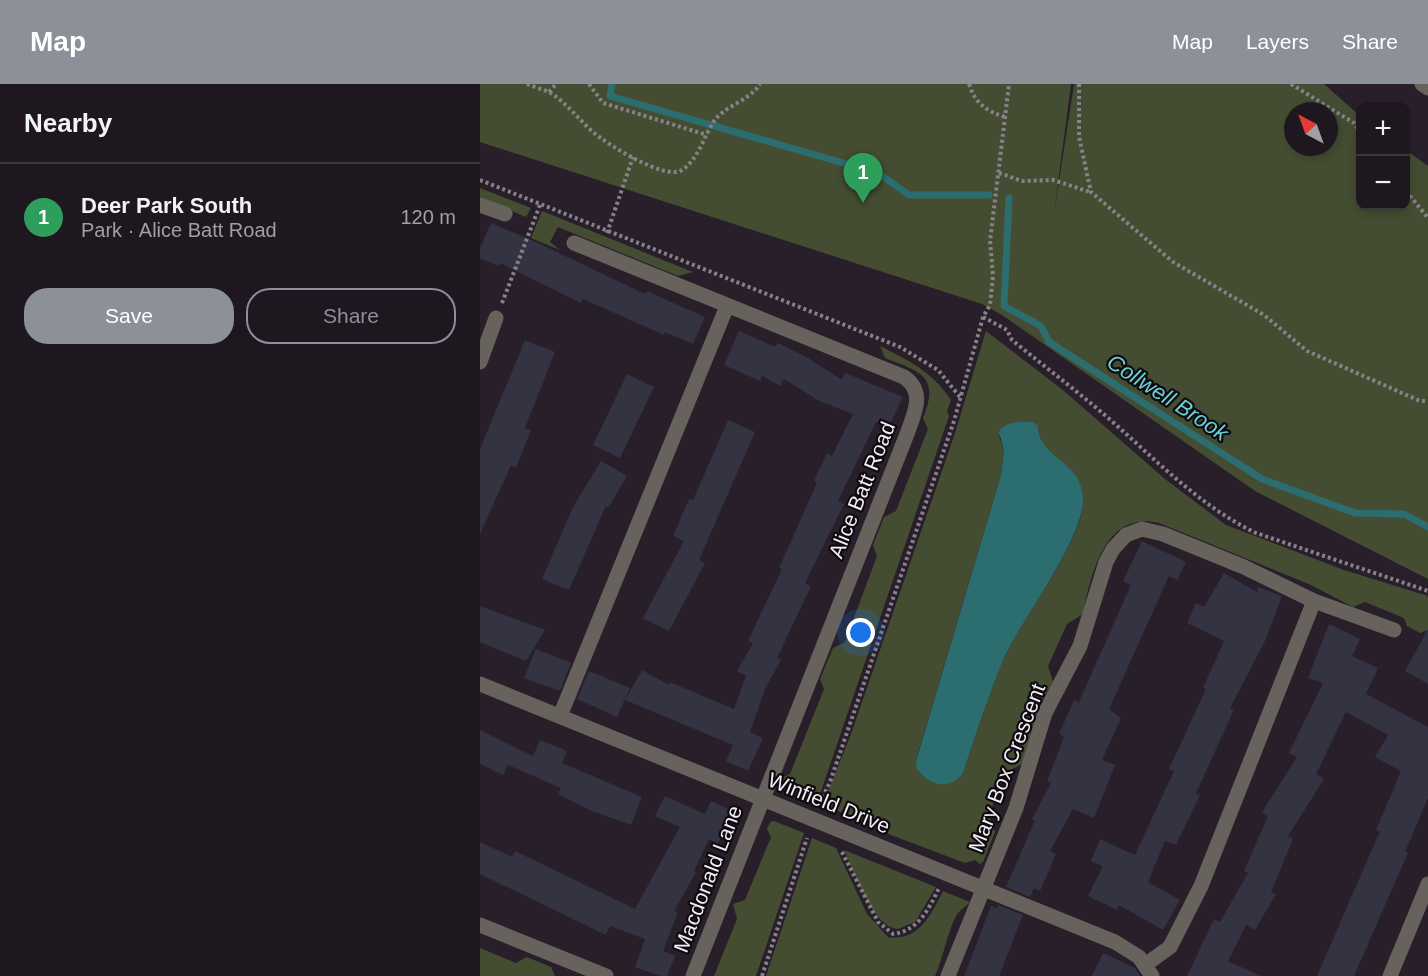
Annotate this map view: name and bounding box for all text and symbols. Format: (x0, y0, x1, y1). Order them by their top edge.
text: Map (30, 26, 86, 57)
text: Map (1172, 30, 1213, 53)
text: Layers (1246, 30, 1309, 53)
text: Share (1342, 30, 1398, 53)
north arrow (1284, 102, 1338, 156)
map controls (1356, 102, 1410, 210)
button: + (1356, 102, 1410, 156)
text: Nearby (24, 108, 112, 138)
pin: 1 (844, 154, 883, 203)
button: − (1356, 156, 1410, 210)
text: Deer Park South (81, 193, 252, 218)
text: 1 (38, 206, 49, 228)
text: 120 m (400, 206, 456, 228)
text: Park · Alice Batt Road (81, 219, 277, 241)
button: Save (24, 288, 234, 344)
button: Share (246, 288, 456, 344)
water label: Collwell Brook (1102, 349, 1234, 446)
street label: Alice Batt Road (824, 418, 899, 561)
your location (846, 618, 875, 647)
street label: Mary Box Crescent (964, 680, 1049, 855)
street label: Winfield Drive (765, 768, 894, 837)
street label: Macdonald Lane (669, 802, 746, 955)

